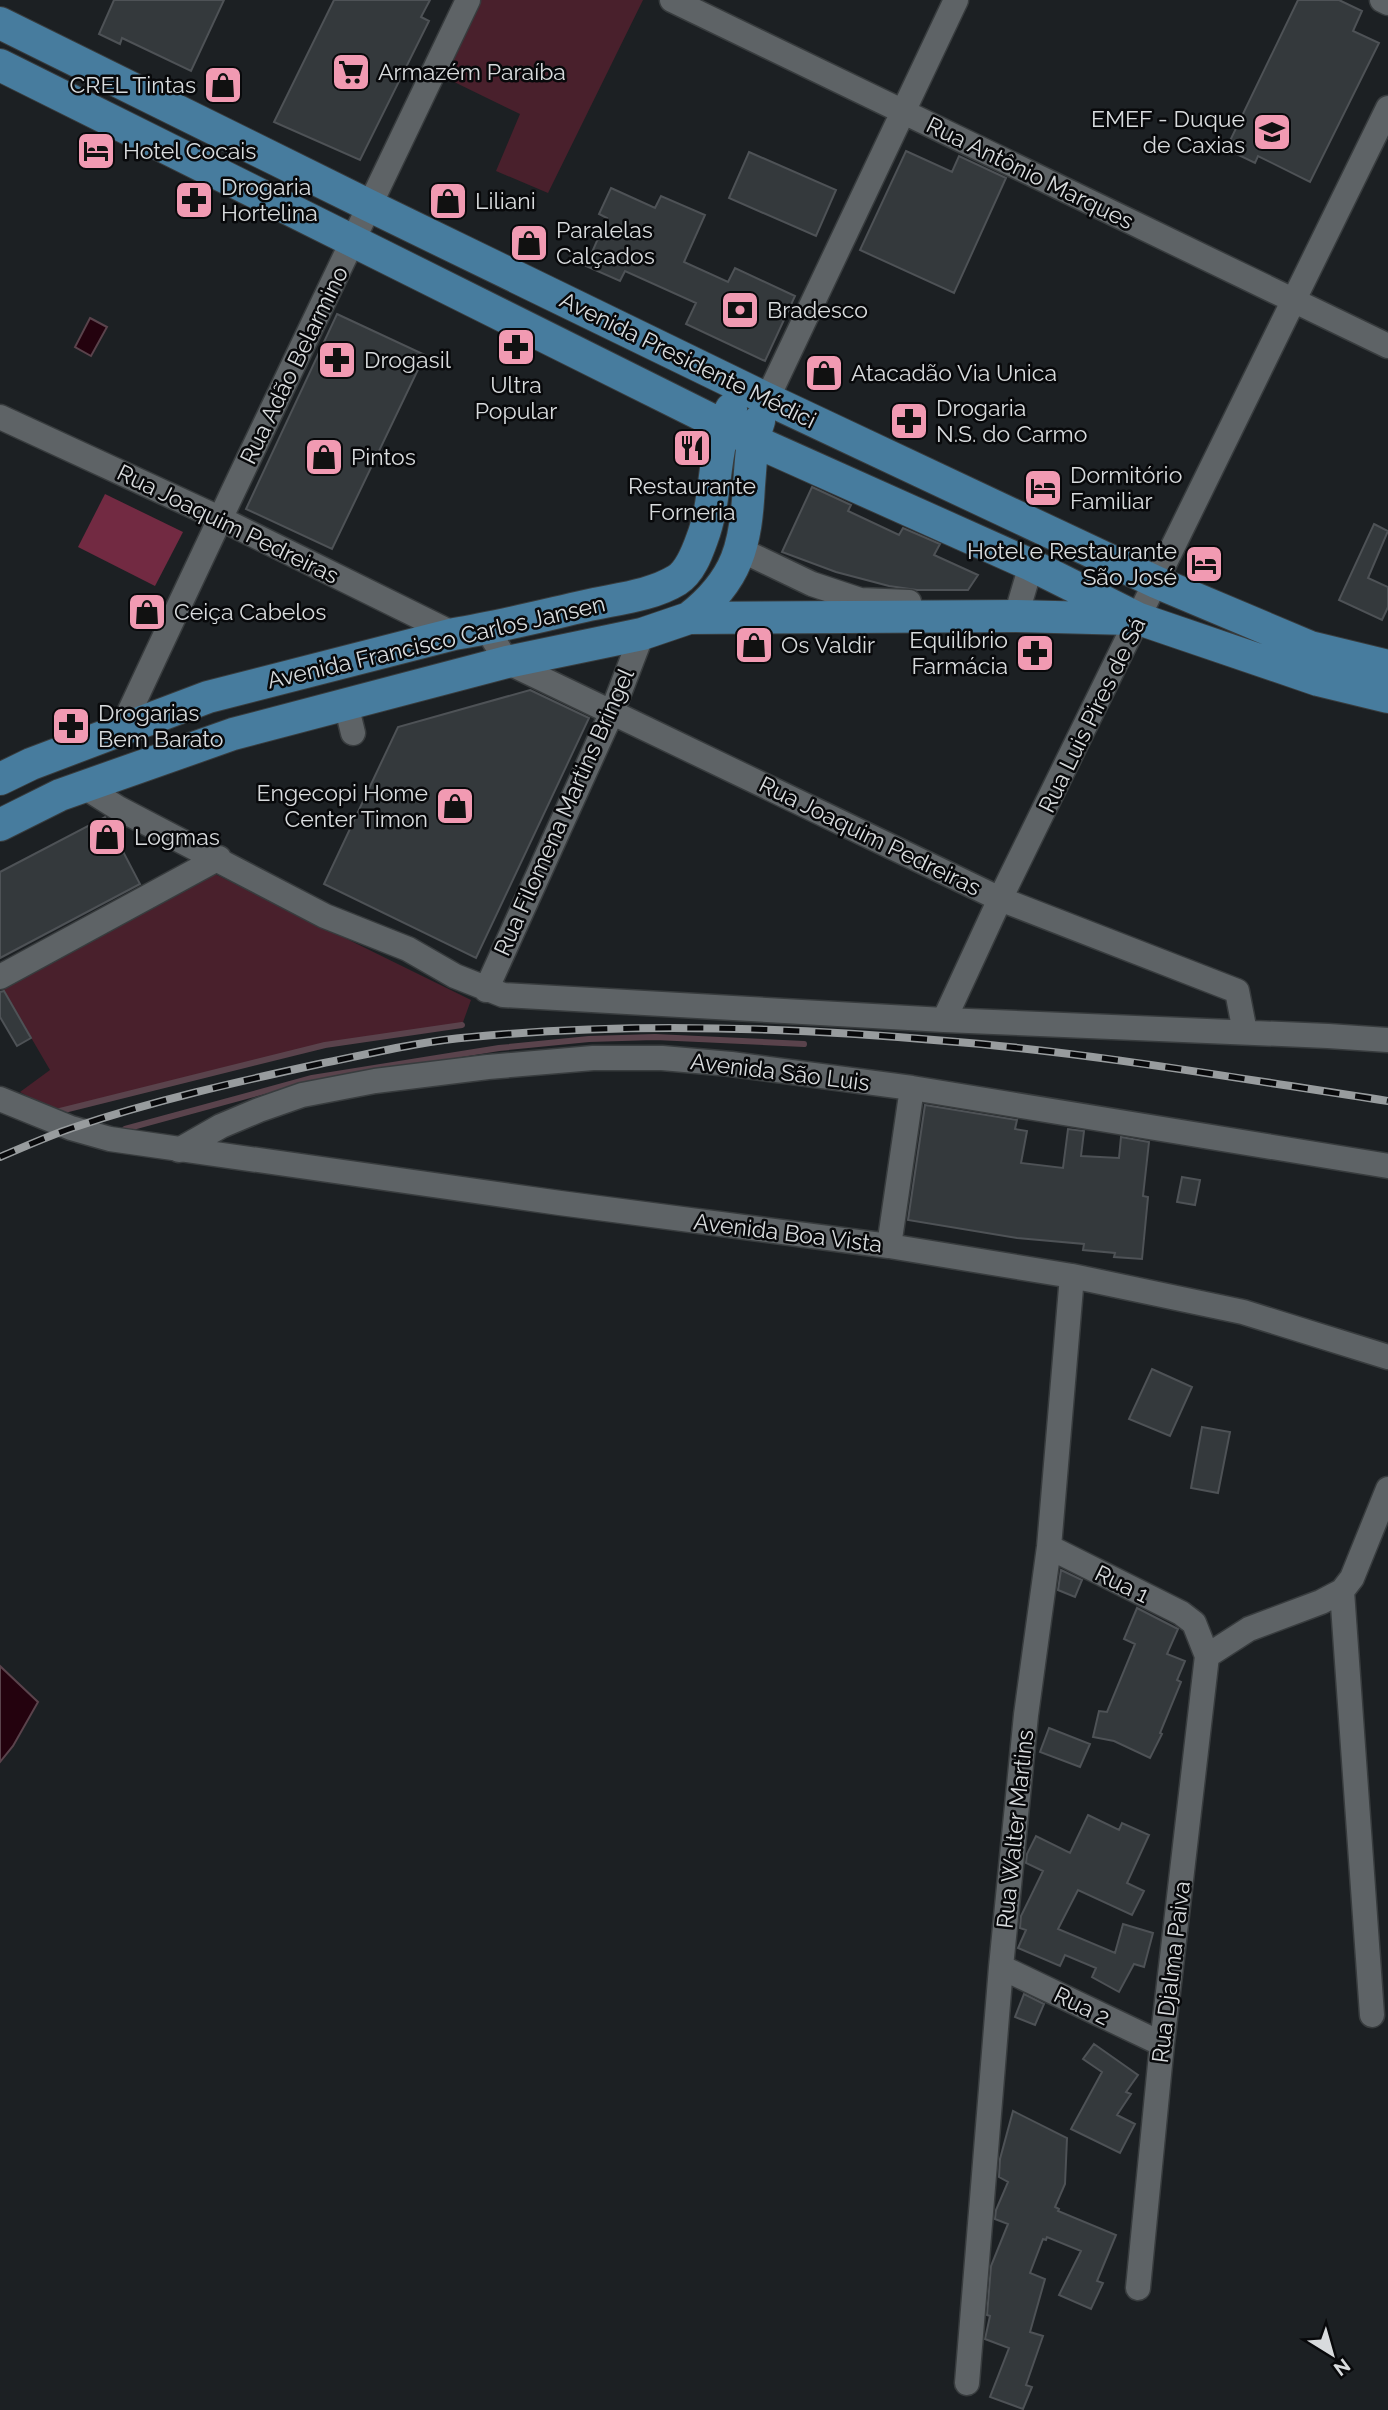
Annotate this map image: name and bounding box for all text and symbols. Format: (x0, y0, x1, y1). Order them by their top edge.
supermarket icon: Armazém Paraíba (330, 51, 372, 93)
place label: Armazém Paraíba (378, 58, 566, 85)
shop icon: CREL Tintas (202, 64, 244, 106)
place label: CREL Tintas (70, 71, 196, 98)
place label: EMEF - Duque de Caxias (1091, 105, 1245, 158)
street label: Rua Antônio Marques (922, 111, 1138, 234)
school or university icon: EMEF - Duque de Caxias (1251, 111, 1293, 153)
hotel icon: Hotel Cocais (75, 130, 117, 172)
place label: Hotel Cocais (123, 137, 256, 164)
place label: Drogaria Hortelina (221, 173, 318, 226)
pharmacy icon: Drogaria Hortelina (173, 179, 215, 221)
shop icon: Liliani (427, 180, 469, 222)
place label: Liliani (475, 187, 536, 214)
place label: Paralelas Calçados (556, 216, 655, 269)
shop icon: Paralelas Calçados (508, 222, 550, 264)
street label: Rua Adão Belarmino (234, 261, 353, 468)
street label: Avenida Presidente Médici (556, 286, 821, 433)
bank icon: Bradesco (719, 289, 761, 331)
place label: Bradesco (767, 296, 868, 323)
pharmacy icon: Ultra Popular (495, 326, 537, 368)
pharmacy icon: Drogasil (316, 339, 358, 381)
place label: Drogasil (364, 346, 452, 373)
shop icon: Atacadão Via Unica (803, 352, 845, 394)
place label: Atacadão Via Unica (851, 359, 1057, 386)
place label: Ultra Popular (475, 371, 557, 424)
place label: Drogaria N.S. do Carmo (936, 394, 1087, 447)
pharmacy icon: Drogaria N.S. do Carmo (888, 400, 930, 442)
restaurant icon: Restaurante Forneria (671, 427, 713, 469)
shop icon: Pintos (303, 436, 345, 478)
place label: Pintos (351, 443, 416, 470)
street label: Rua Joaquim Pedreiras (113, 458, 343, 589)
place label: Dormitório Familiar (1070, 461, 1182, 514)
hotel icon: Dormitório Familiar (1022, 467, 1064, 509)
place label: Restaurante Forneria (628, 472, 756, 525)
place label: Hotel e Restaurante São José (967, 537, 1177, 590)
hotel icon: Hotel e Restaurante São José (1183, 543, 1225, 585)
street label: Avenida Francisco Carlos Jansen (264, 589, 608, 694)
shop icon: Ceiça Cabelos (126, 591, 168, 633)
place label: Ceiça Cabelos (174, 598, 326, 625)
street label: Rua Luis Pires de Sá (1033, 613, 1151, 817)
shop icon: Os Valdir (733, 624, 775, 666)
place label: Equilíbrio Farmácia (909, 626, 1008, 679)
place label: Os Valdir (781, 631, 875, 658)
pharmacy icon: Equilíbrio Farmácia (1014, 632, 1056, 674)
street label: Rua Filomena Martins Bringel (488, 663, 640, 960)
place label: Drogarias Bem Barato (98, 699, 223, 752)
pharmacy icon: Drogarias Bem Barato (50, 705, 92, 747)
street label: Rua Joaquim Pedreiras (755, 770, 985, 901)
place label: Engecopi Home Center Timon (257, 779, 428, 832)
shop icon: Engecopi Home Center Timon (434, 785, 476, 827)
shop icon: Logmas (86, 816, 128, 858)
place label: Logmas (134, 823, 220, 850)
street label: Avenida São Luis (689, 1047, 871, 1096)
street label: Avenida Boa Vista (692, 1208, 884, 1257)
street label: Rua 1 (1091, 1559, 1154, 1608)
street label: Rua Walter Martins (991, 1728, 1038, 1930)
street label: Rua Djalma Paiva (1146, 1879, 1195, 2064)
street label: Rua 2 (1050, 1981, 1115, 2031)
north arrow (1297, 2319, 1367, 2389)
text: N (1330, 2354, 1355, 2381)

